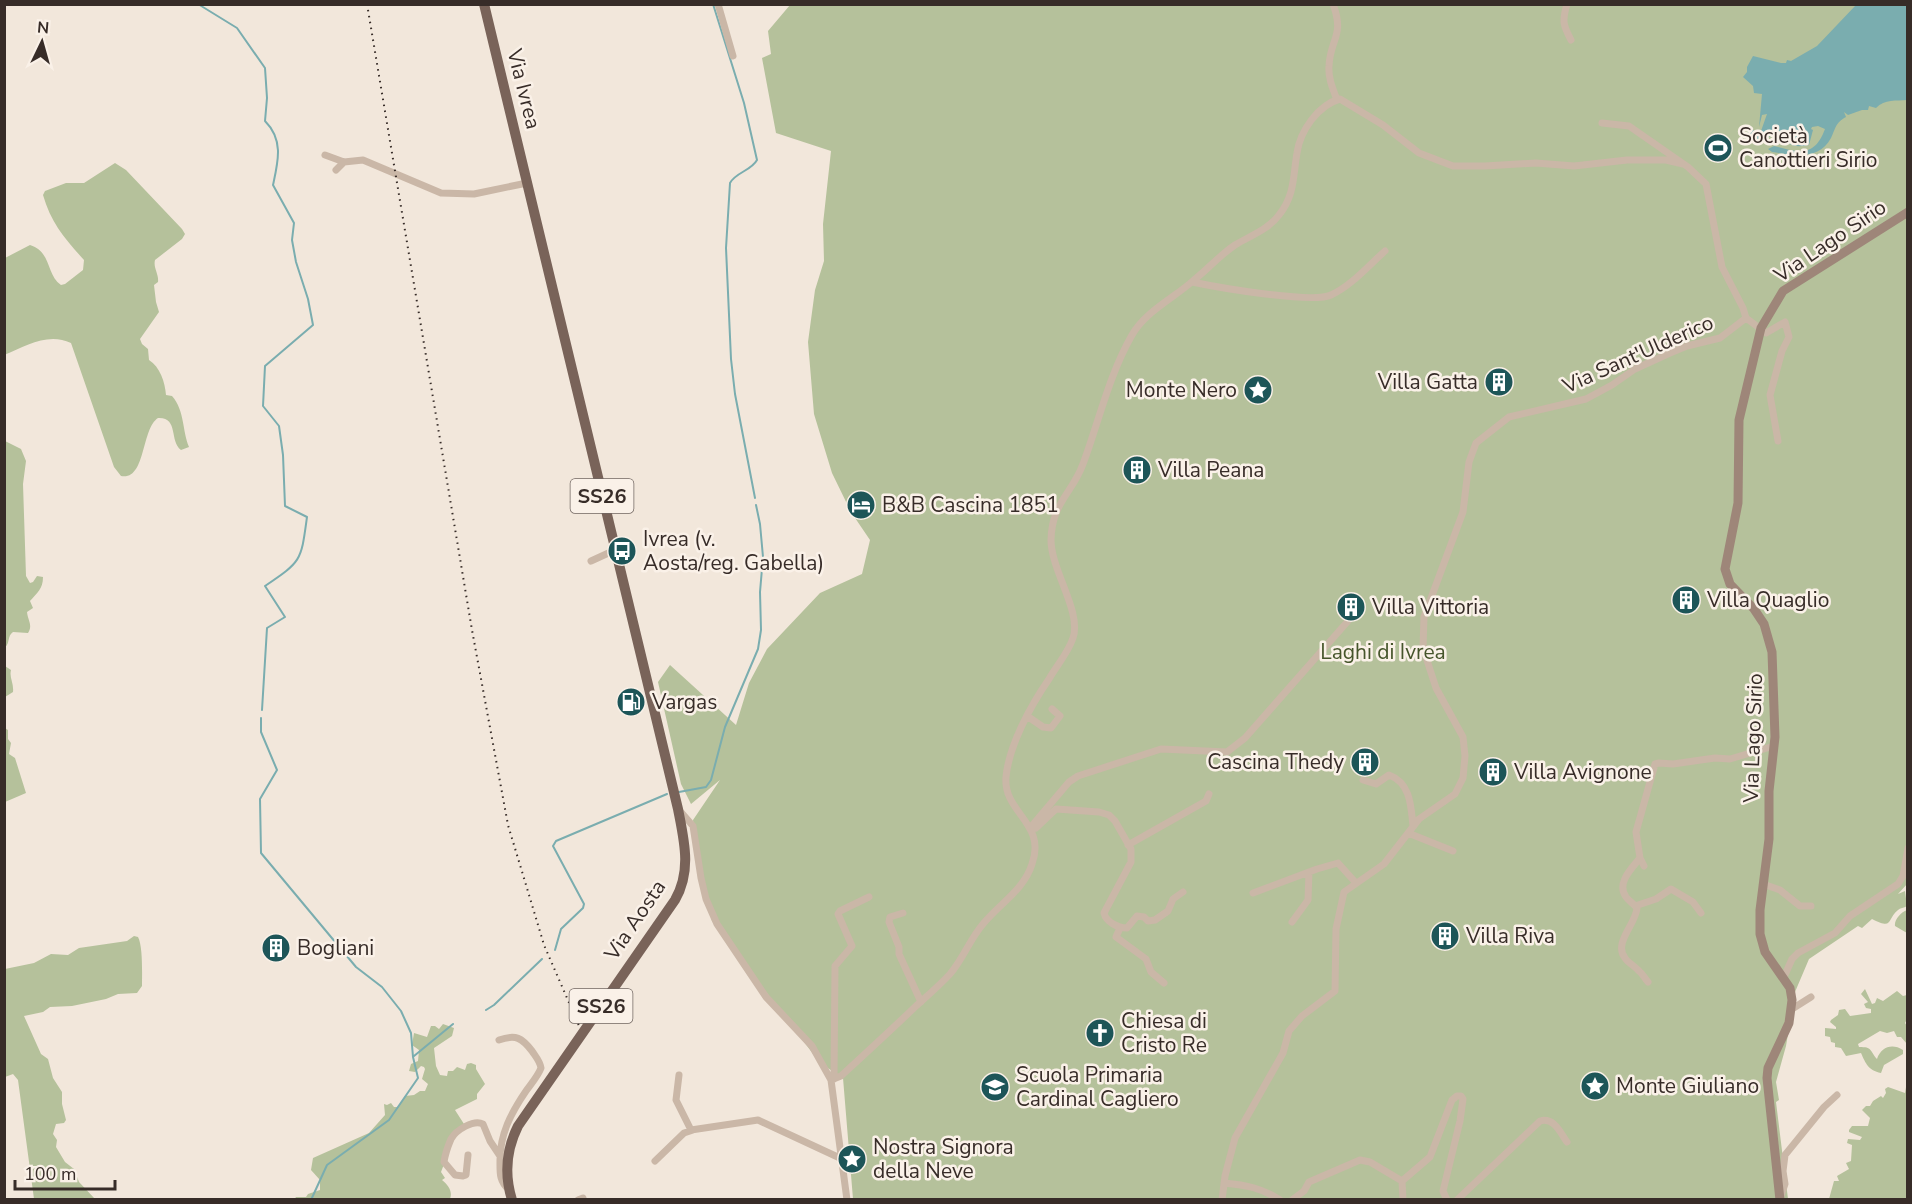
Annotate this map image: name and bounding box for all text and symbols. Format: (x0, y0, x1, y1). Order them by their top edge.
north arrow (12, 12, 72, 72)
text: N (36, 17, 50, 40)
street label: Via Ivrea (500, 45, 547, 132)
place label: Società Canottieri Sirio (1739, 122, 1878, 174)
sports icon: Società Canottieri Sirio (1702, 132, 1734, 164)
street label: Via Lago Sirio (1768, 193, 1892, 289)
street label: Via Sant'Ulderico (1557, 308, 1718, 400)
building icon: Villa Gatta (1483, 366, 1515, 398)
place label: Villa Gatta (1377, 368, 1478, 396)
place icon: Monte Nero (1242, 374, 1274, 406)
place label: Monte Nero (1126, 376, 1237, 404)
building icon: Villa Peana (1121, 454, 1153, 486)
place label: Villa Peana (1157, 456, 1264, 484)
road number: SS26 (570, 479, 634, 513)
hotel icon: B&B Cascina 1851 (845, 489, 877, 521)
place label: B&B Cascina 1851 (882, 491, 1059, 519)
place label: Ivrea (v. Aosta/reg. Gabella) (643, 525, 824, 577)
bus stop icon: Ivrea (v. Aosta/reg. Gabella) (606, 535, 638, 567)
building icon: Villa Quaglio (1670, 584, 1702, 616)
place label: Villa Quaglio (1706, 586, 1829, 614)
building icon: Villa Vittoria (1335, 591, 1367, 623)
place label: Villa Vittoria (1371, 593, 1489, 621)
park label: Laghi di Ivrea (1320, 638, 1446, 666)
street label: Via Lago Sirio (1737, 673, 1769, 804)
fuel station icon: Vargas (615, 686, 647, 718)
place label: Vargas (651, 688, 717, 716)
building icon: Cascina Thedy (1349, 746, 1381, 778)
place label: Cascina Thedy (1207, 748, 1344, 776)
building icon: Villa Avignone (1477, 756, 1509, 788)
place label: Villa Avignone (1513, 758, 1652, 786)
street label: Via Aosta (597, 874, 672, 966)
building icon: Villa Riva (1429, 920, 1461, 952)
place label: Villa Riva (1465, 922, 1555, 950)
building icon: Bogliani (260, 932, 292, 964)
place label: Bogliani (297, 934, 374, 962)
road number: SS26 (570, 989, 632, 1023)
place label: Chiesa di Cristo Re (1121, 1007, 1207, 1059)
church icon: Chiesa di Cristo Re (1084, 1017, 1116, 1049)
place label: Scuola Primaria Cardinal Cagliero (1016, 1061, 1179, 1113)
place icon: Monte Giuliano (1579, 1070, 1611, 1102)
school or university icon: Scuola Primaria Cardinal Cagliero (979, 1071, 1011, 1103)
place label: Monte Giuliano (1616, 1072, 1759, 1100)
place label: Nostra Signora della Neve (873, 1133, 1014, 1185)
place icon: Nostra Signora della Neve (836, 1143, 868, 1175)
scale bar (15, 1153, 116, 1191)
text: 100 m (24, 1162, 76, 1186)

